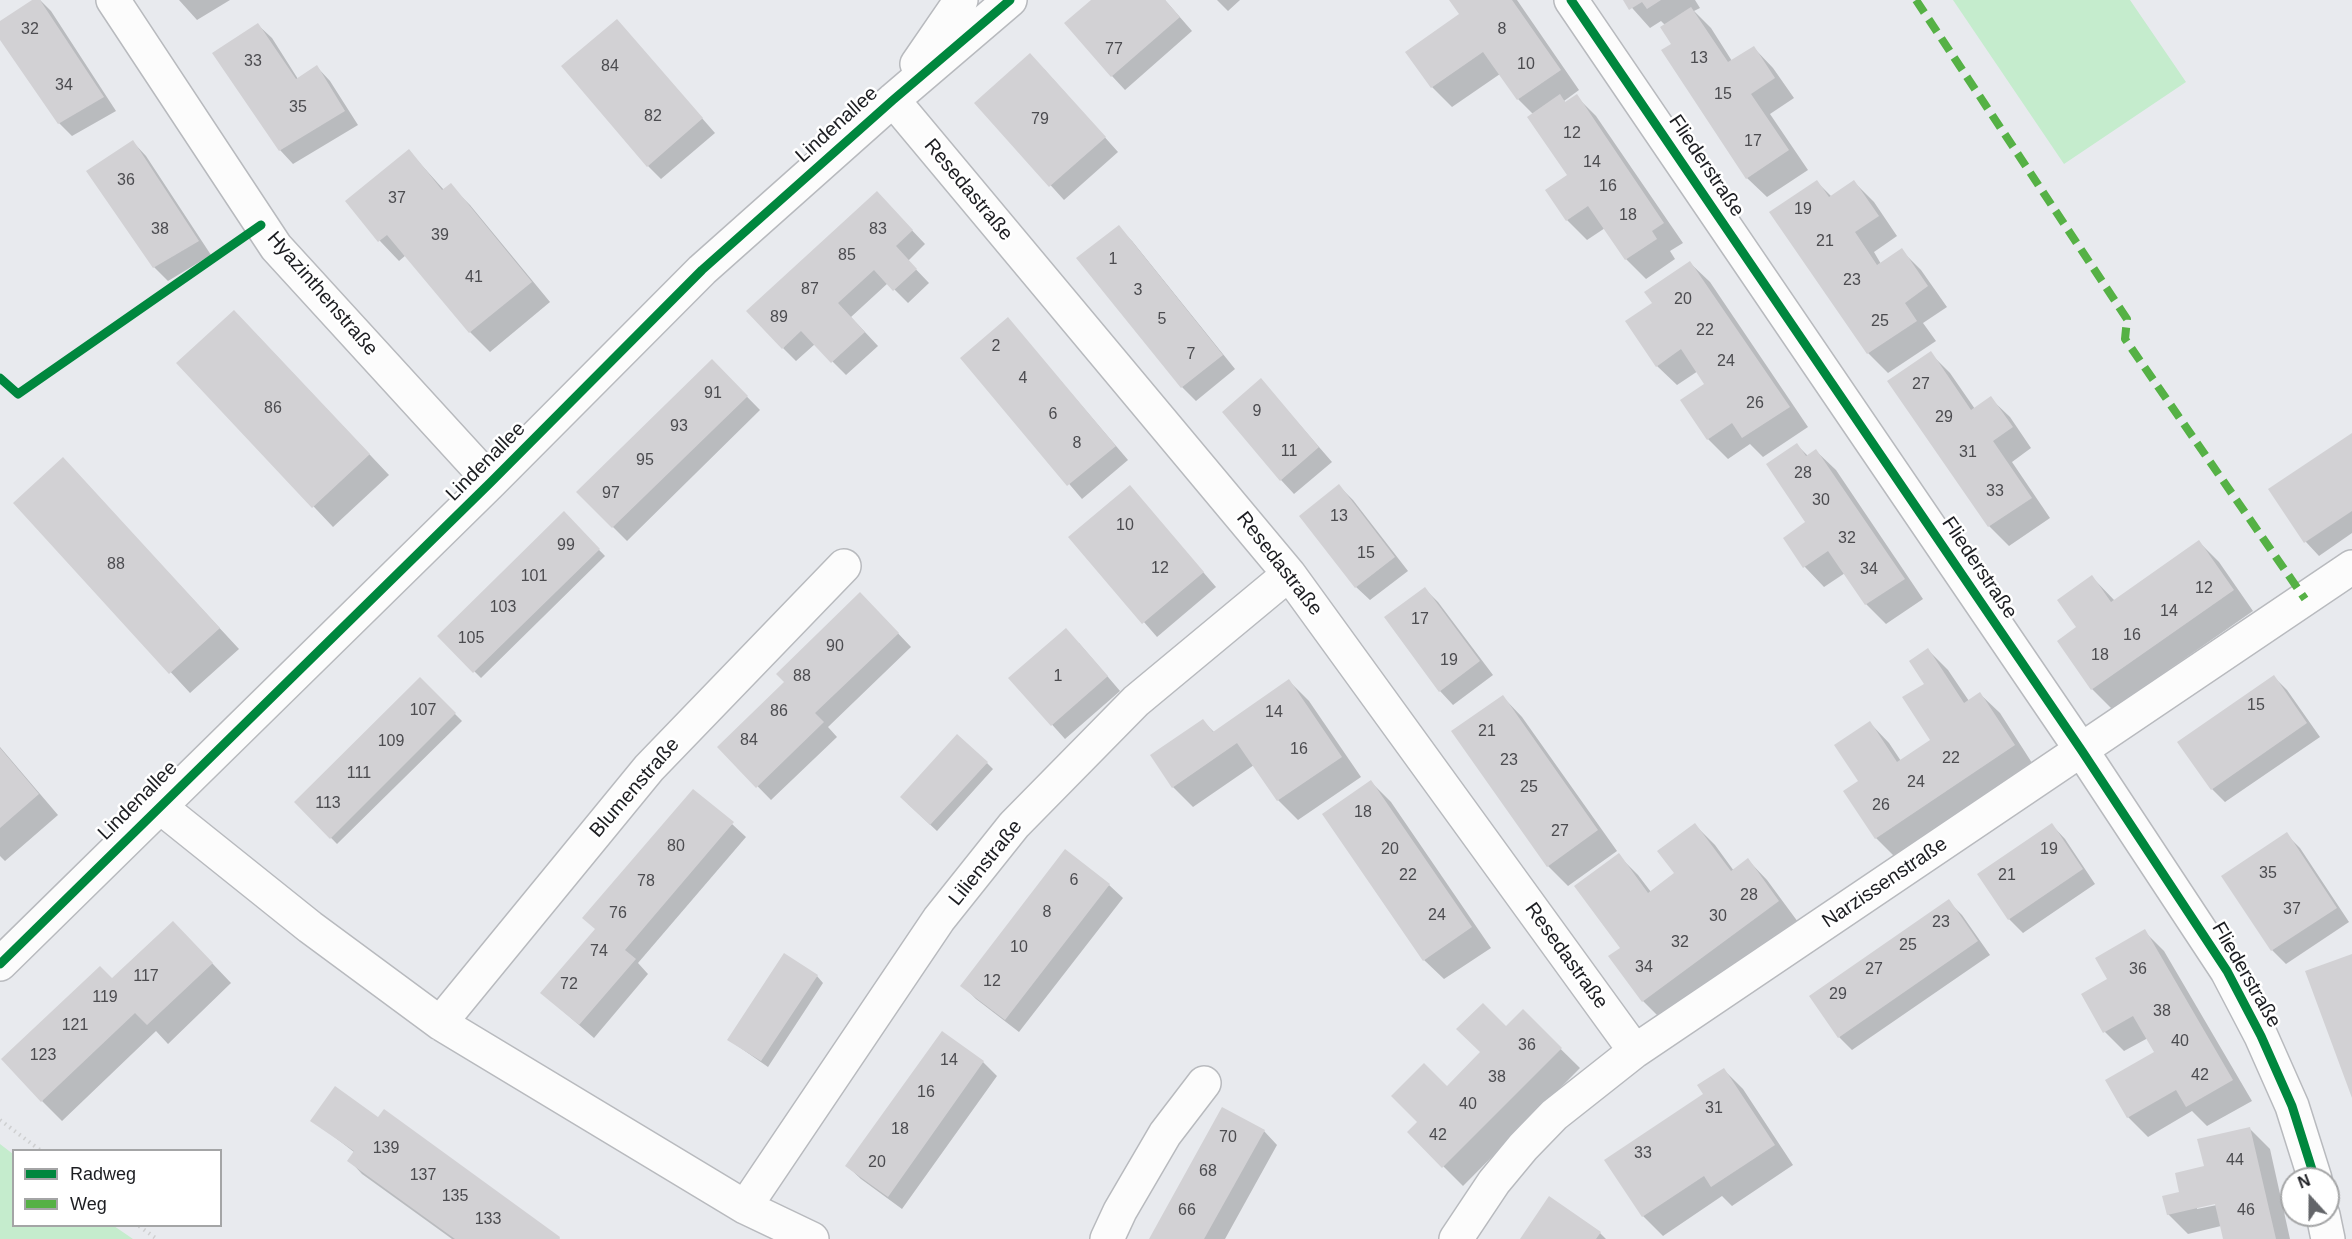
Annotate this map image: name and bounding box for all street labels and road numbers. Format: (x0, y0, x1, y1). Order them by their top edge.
street label: Lindenallee (791, 82, 883, 168)
street label: Fliederstraße (1663, 110, 1749, 222)
street label: Resedastraße (918, 134, 1018, 246)
street label: Hyazinthenstraße (262, 227, 382, 361)
street label: Lindenallee (441, 417, 531, 507)
street label: Resedastraße (1231, 507, 1327, 621)
street label: Fliederstraße (1936, 512, 2022, 624)
street label: Blumenstraße (585, 733, 685, 843)
street label: Lindenallee (93, 756, 183, 846)
street label: Lilienstraße (944, 815, 1028, 911)
street label: Narzissenstraße (1818, 832, 1952, 934)
street label: Resedastraße (1519, 898, 1613, 1014)
street label: Fliederstraße (2206, 918, 2286, 1032)

